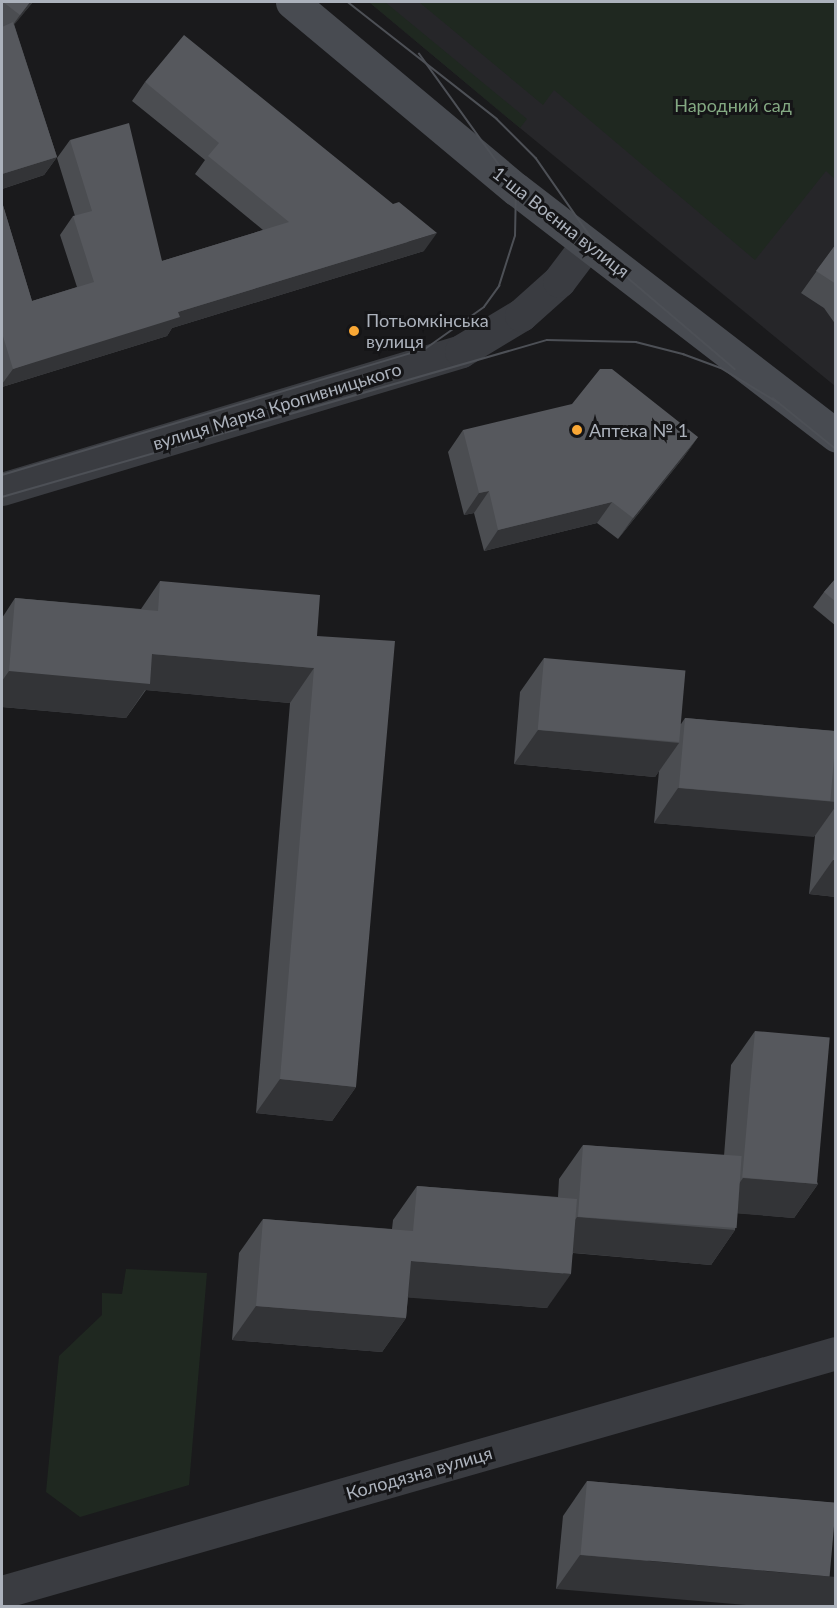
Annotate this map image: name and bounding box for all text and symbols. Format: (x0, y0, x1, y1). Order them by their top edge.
park label: Народний сад (674, 94, 792, 116)
street label: 1-ша Воєнна вулиця (488, 162, 634, 282)
place label: Потьомкінська вулиця (366, 310, 489, 352)
marker: Потьомкінська вулиця (347, 324, 361, 338)
street label: вулиця Марка Кропивницького (150, 358, 404, 454)
place label: Аптека № 1 (589, 419, 688, 441)
marker: Аптека № 1 (570, 423, 584, 437)
street label: Колодязна вулиця (343, 1442, 495, 1504)

